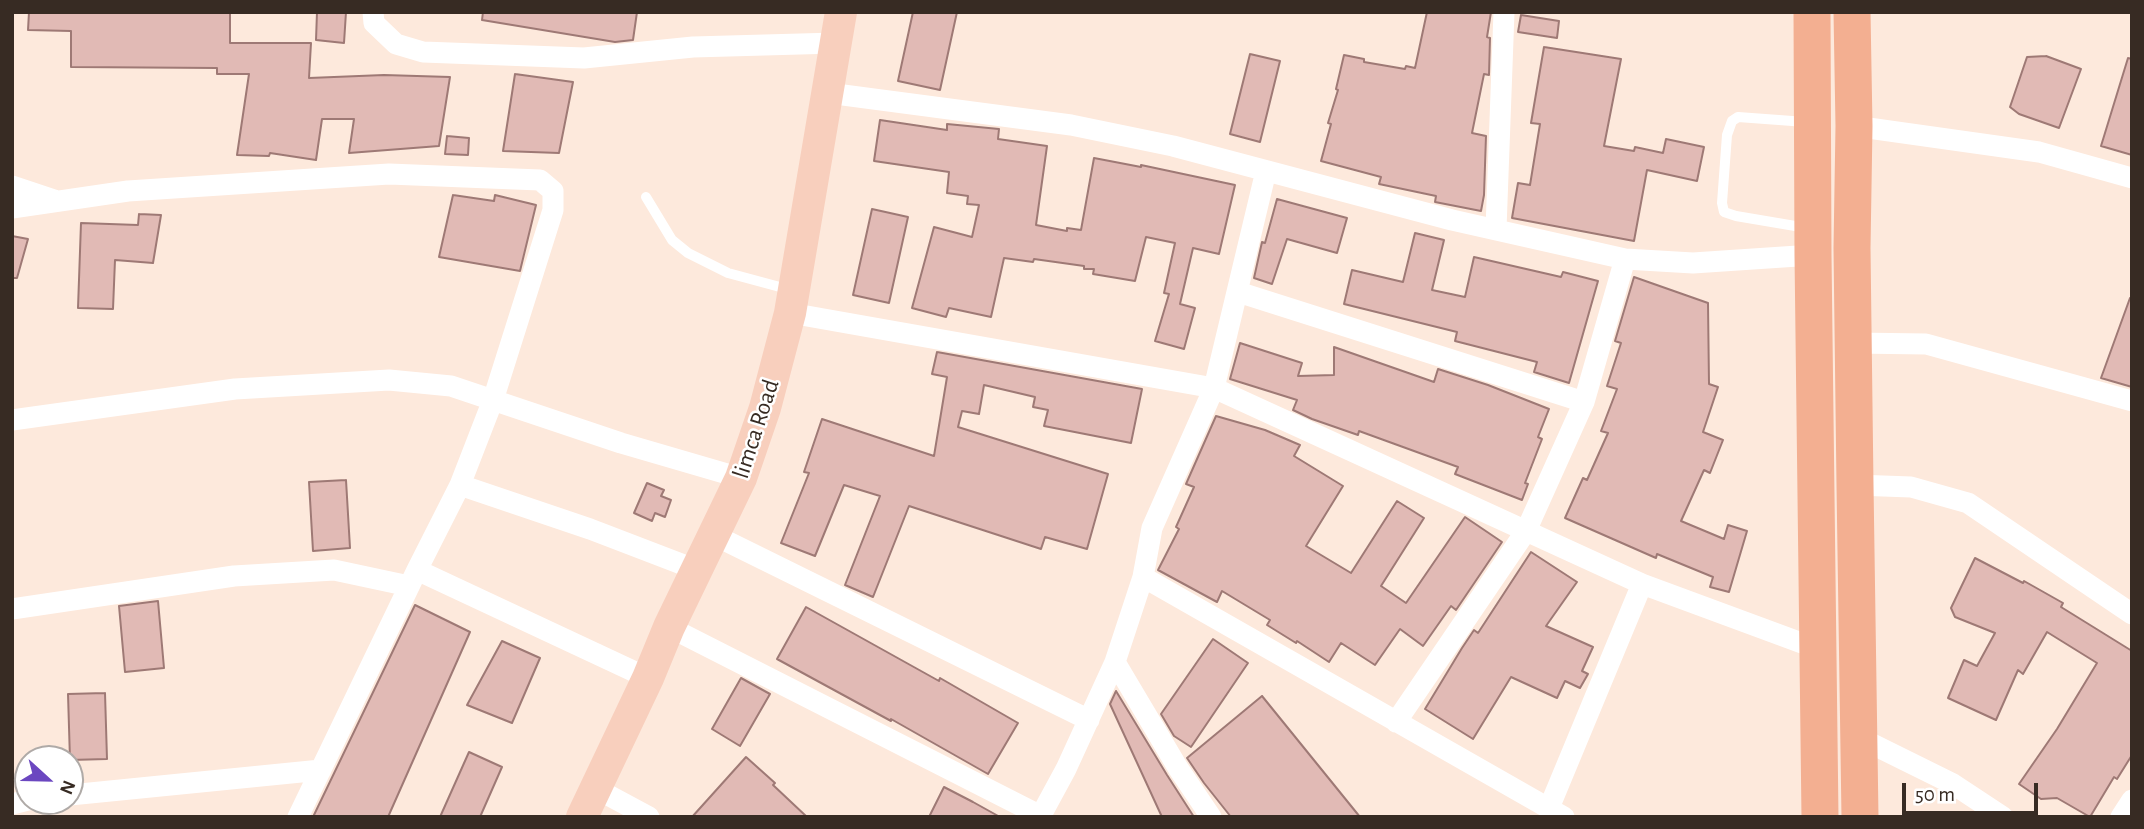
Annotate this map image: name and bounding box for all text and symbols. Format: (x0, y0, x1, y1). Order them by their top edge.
street label: limca Road (726, 376, 786, 482)
north arrow (14, 745, 84, 815)
scale bar (1906, 770, 2042, 814)
text: N (56, 778, 78, 797)
text: 50 m (1915, 784, 1955, 805)

